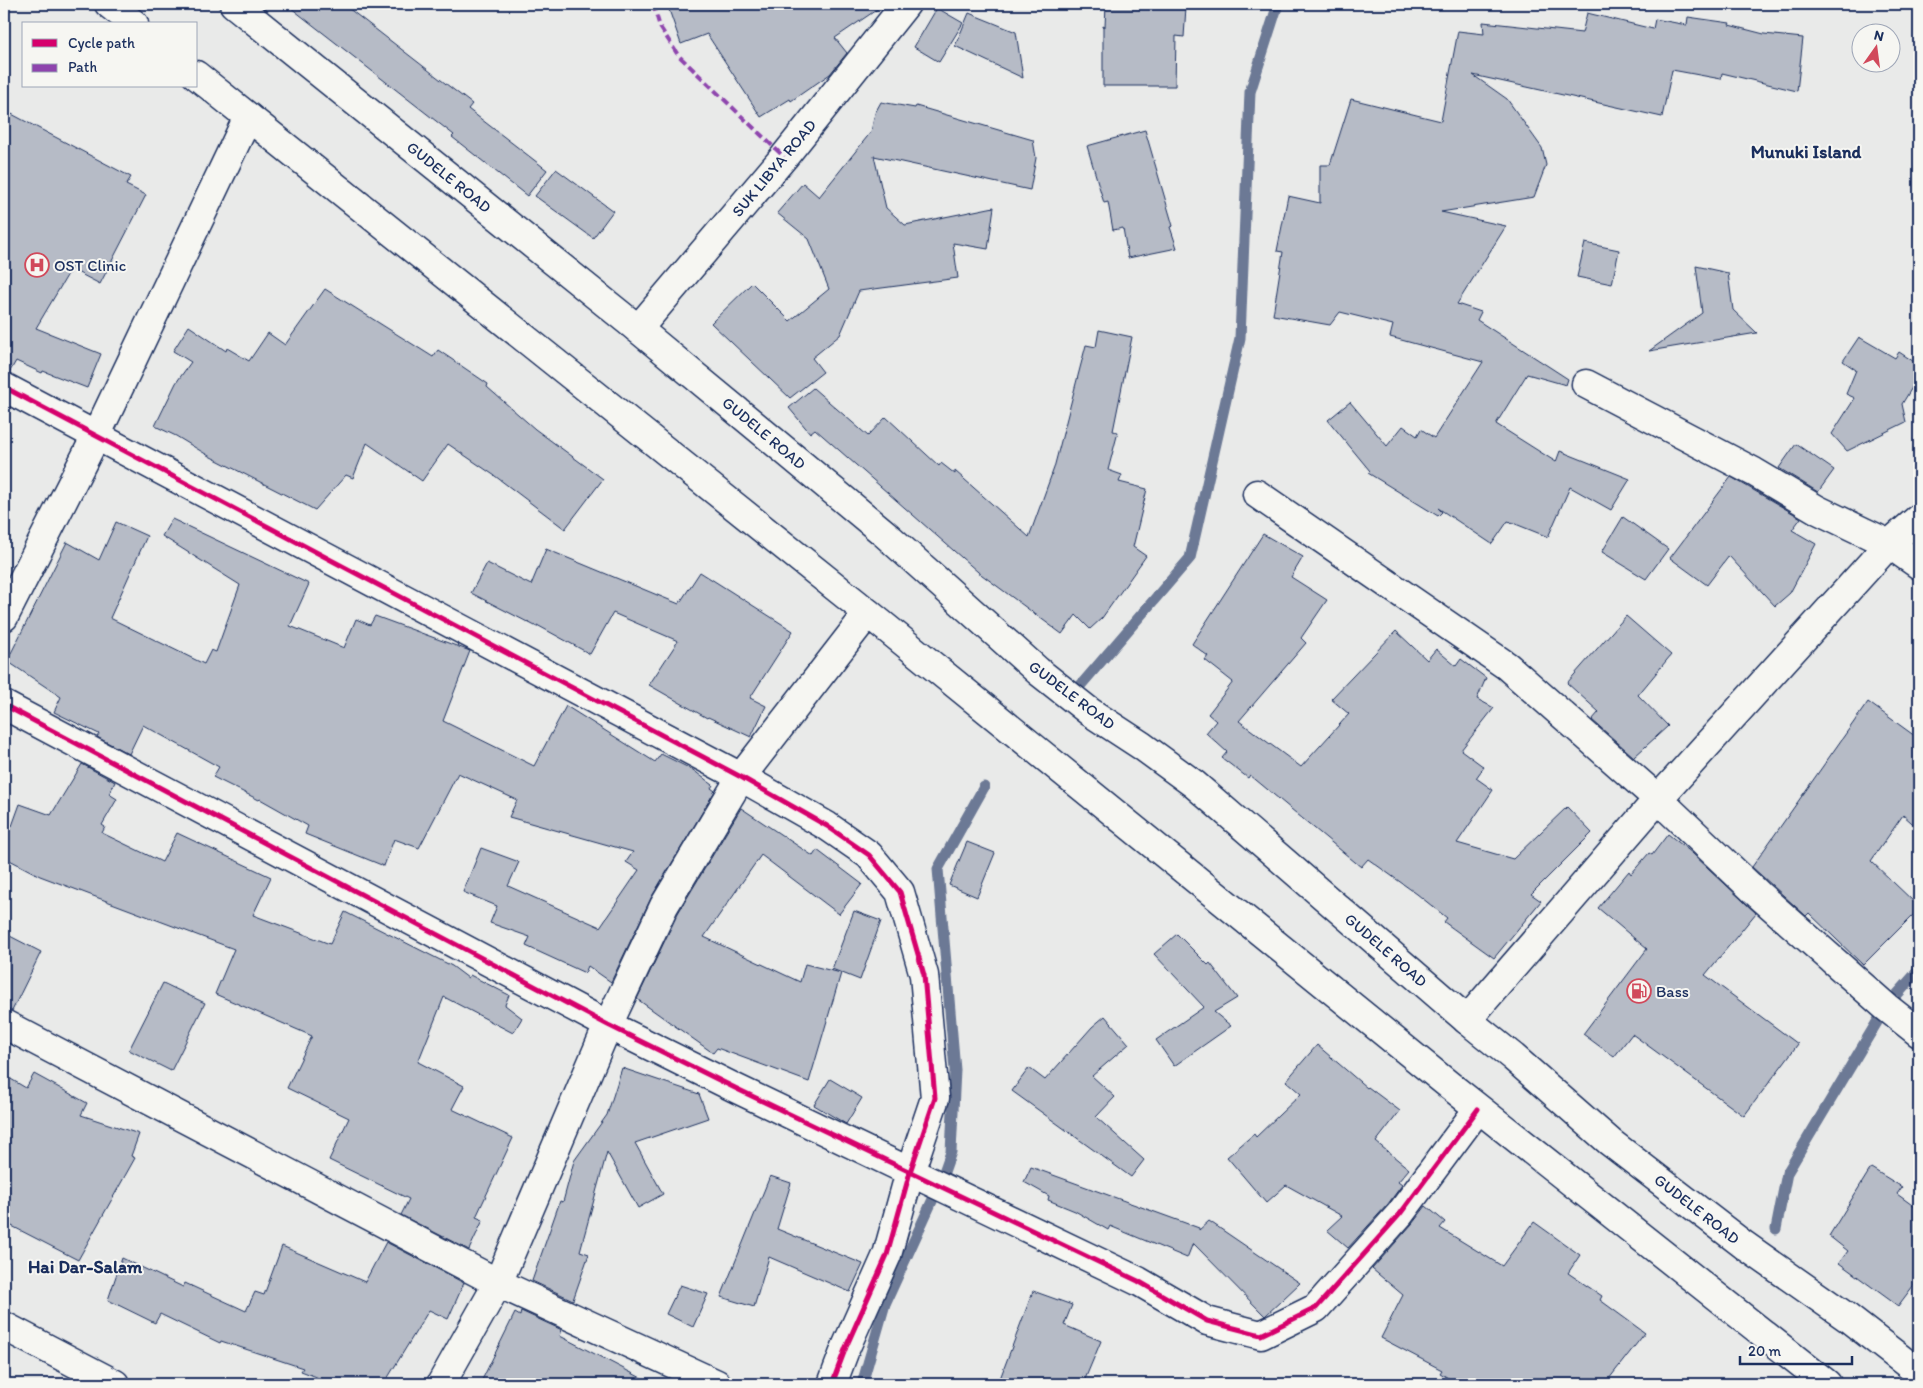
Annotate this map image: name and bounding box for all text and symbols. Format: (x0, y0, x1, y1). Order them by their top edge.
legend (22, 22, 198, 88)
north arrow (1850, 22, 1900, 72)
text: N (1872, 26, 1886, 45)
text: Cycle path (68, 34, 135, 52)
text: Path (68, 58, 97, 76)
street label: SUK LIBYA ROAD (728, 115, 820, 220)
street label: GUDELE ROAD (403, 137, 495, 217)
district label: Munuki Island (1751, 141, 1861, 163)
hospital icon: OST Clinic (24, 252, 50, 278)
place label: OST Clinic (54, 256, 126, 275)
street label: GUDELE ROAD (718, 393, 810, 473)
street label: GUDELE ROAD (1025, 656, 1119, 734)
street label: GUDELE ROAD (1341, 909, 1431, 991)
fuel station icon: Bass (1626, 978, 1652, 1004)
place label: Bass (1656, 982, 1689, 1001)
street label: GUDELE ROAD (1651, 1170, 1743, 1248)
district label: Hai Dar-Salam (28, 1256, 143, 1278)
scale bar (1740, 1333, 1853, 1365)
text: 20 m (1748, 1342, 1782, 1360)

